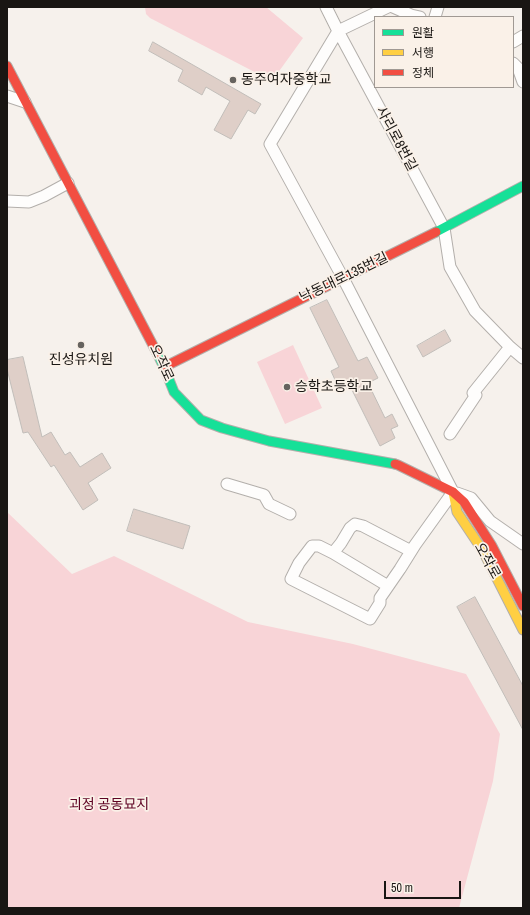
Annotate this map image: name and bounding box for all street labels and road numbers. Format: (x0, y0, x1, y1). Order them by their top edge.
street label: 사리로8번길 (372, 104, 420, 174)
street label: 낙동대로135번길 (297, 249, 391, 307)
street label: 오작로 (145, 342, 177, 384)
street label: 오작로 (470, 540, 504, 582)

